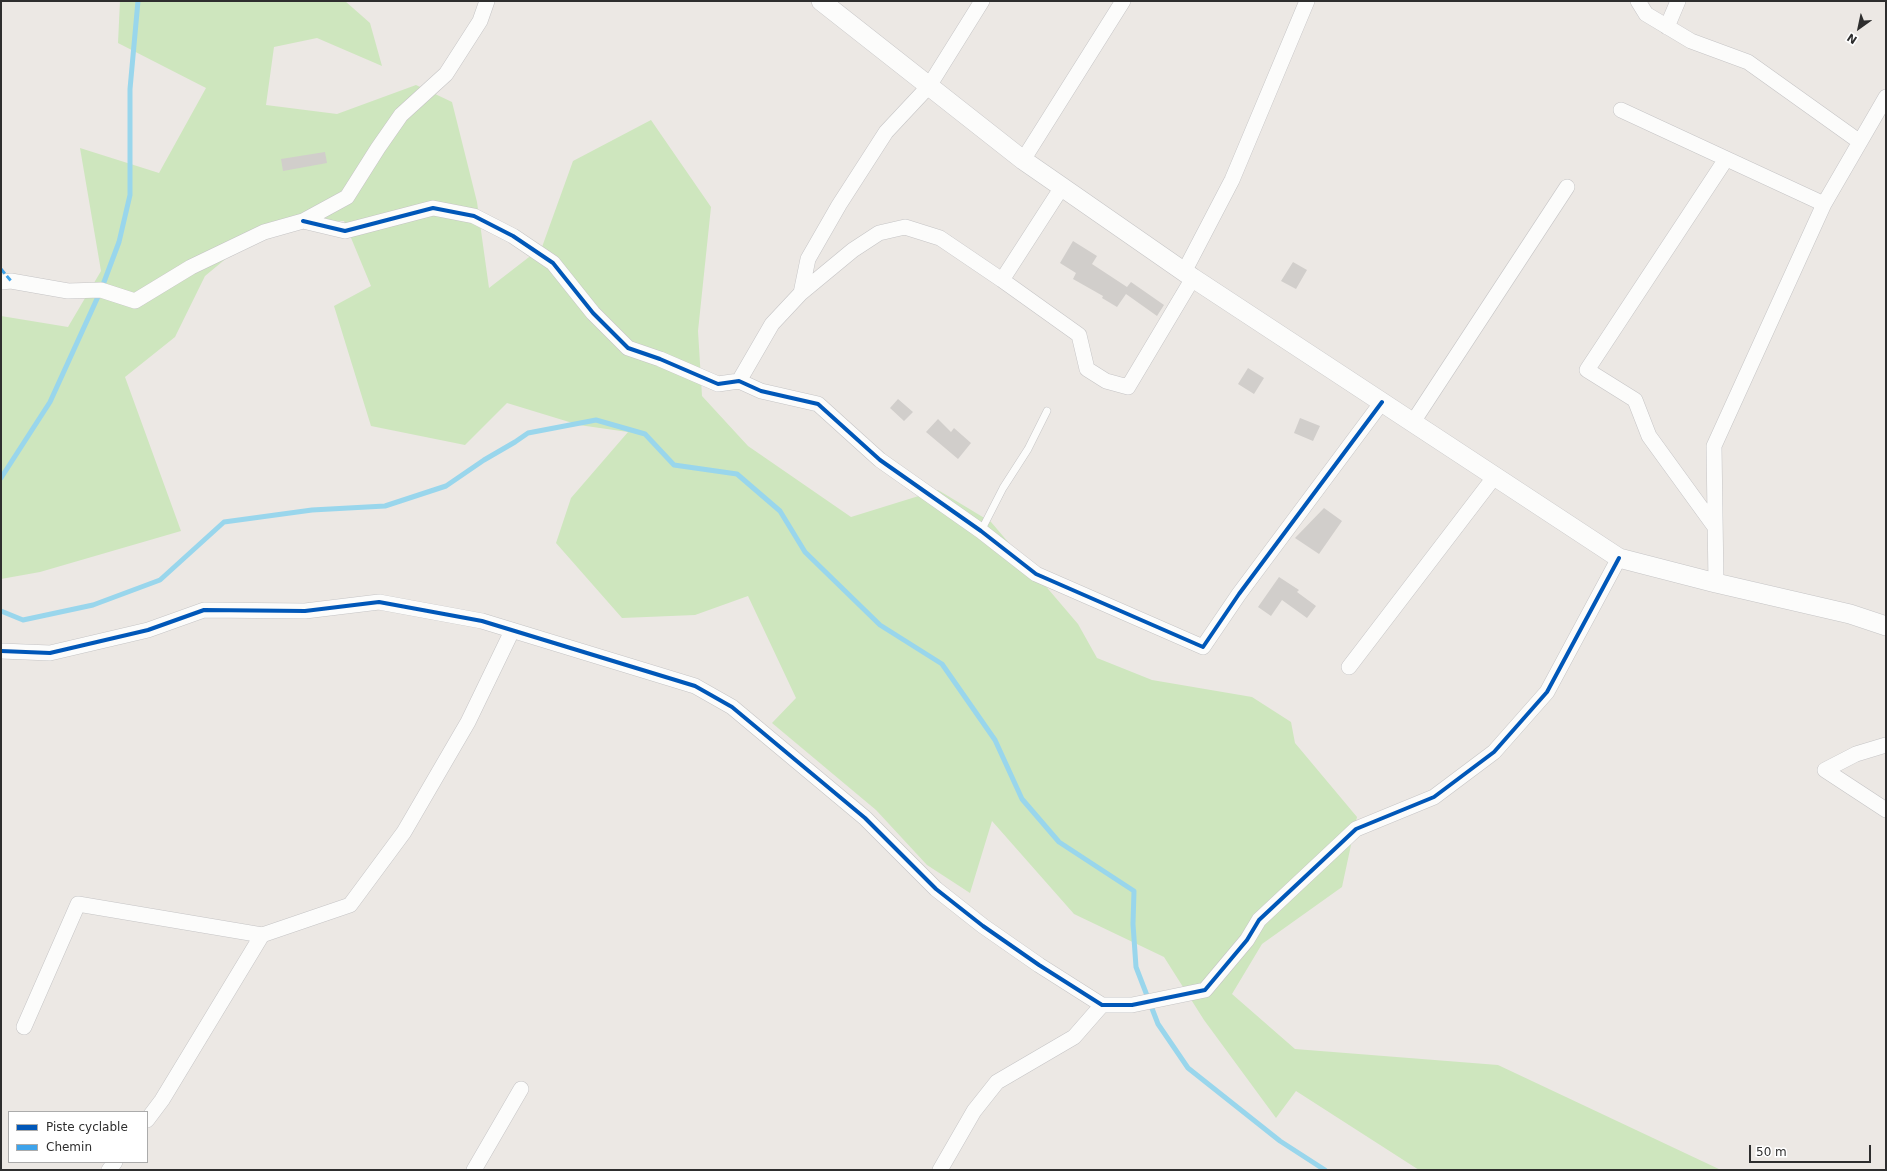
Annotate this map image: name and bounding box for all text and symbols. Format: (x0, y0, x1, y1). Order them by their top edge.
north arrow (1839, 8, 1879, 48)
text: N (1845, 31, 1860, 46)
legend (8, 1111, 148, 1163)
text: Piste cyclable (46, 1120, 128, 1134)
scale bar (1751, 1137, 1873, 1163)
text: Chemin (46, 1140, 92, 1154)
text: 50 m (1756, 1145, 1787, 1159)

